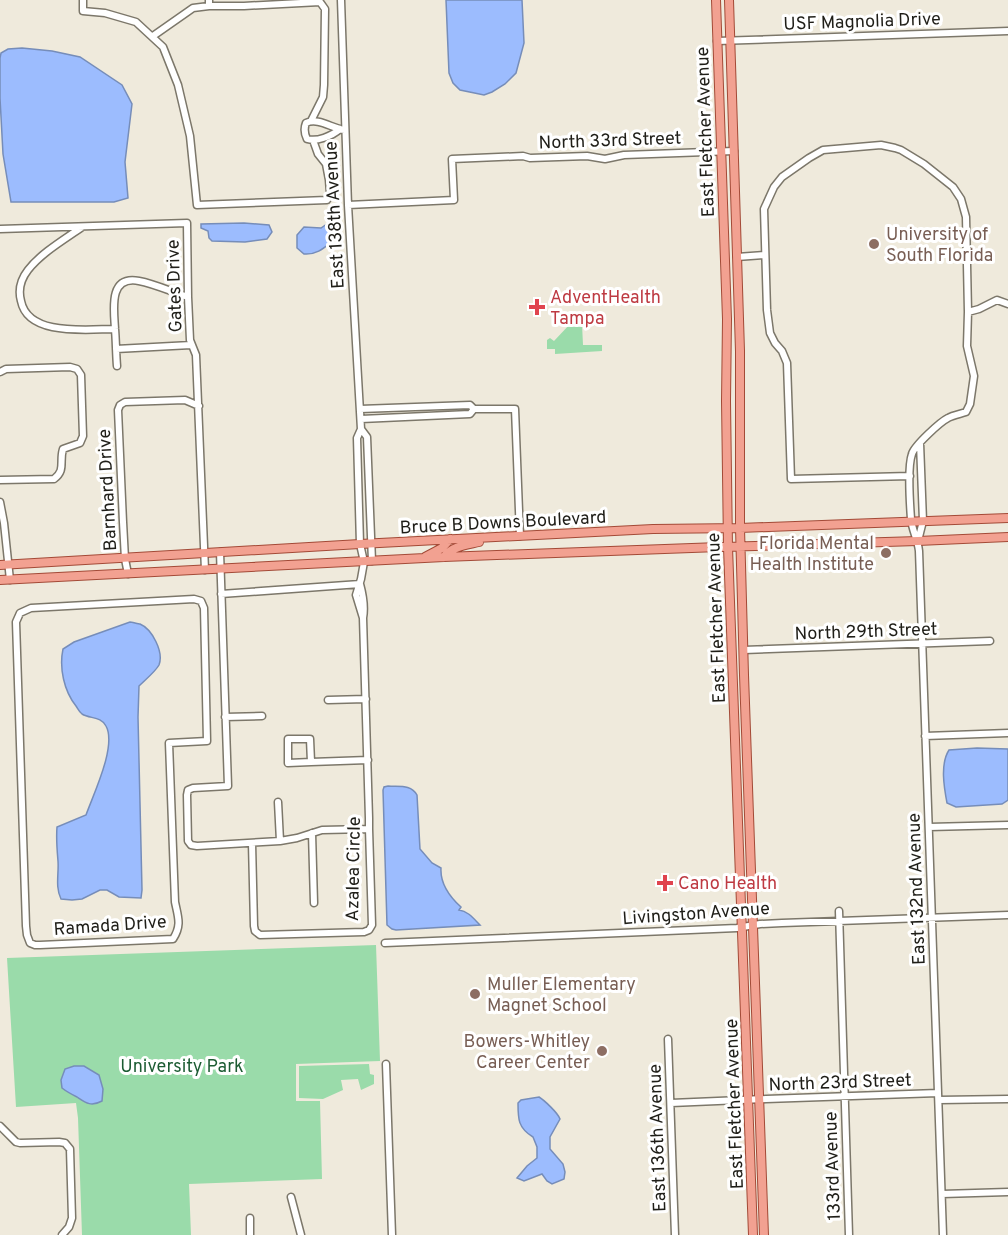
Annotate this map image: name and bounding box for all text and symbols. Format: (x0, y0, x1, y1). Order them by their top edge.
street label: USF Magnolia Drive (783, 8, 941, 37)
street label: East Fletcher Avenue (692, 46, 721, 217)
street label: North 33rd Street (538, 128, 682, 155)
street label: East 138th Avenue (320, 140, 351, 289)
place label: University of South Florida (886, 224, 993, 268)
marker: University of South Florida (867, 237, 881, 251)
street label: Gates Drive (162, 239, 189, 333)
place label: AdventHealth Tampa (550, 287, 661, 331)
marker: AdventHealth Tampa (528, 298, 546, 316)
street label: Barnhard Drive (94, 428, 123, 552)
street label: Bruce B Downs Boulevard (399, 507, 607, 540)
street label: East Fletcher Avenue (703, 532, 732, 703)
place label: Florida Mental Health Institute (749, 533, 874, 577)
marker: Florida Mental Health Institute (879, 546, 893, 560)
street label: North 29th Street (794, 619, 938, 646)
street label: East 132nd Avenue (903, 813, 932, 965)
street label: Azalea Circle (342, 816, 367, 922)
place label: Cano Health (678, 873, 777, 896)
marker: Cano Health (656, 874, 674, 892)
street label: Livingston Avenue (622, 898, 771, 931)
street label: Ramada Drive (53, 911, 167, 942)
place label: Muller Elementary Magnet School (487, 974, 636, 1018)
marker: Muller Elementary Magnet School (468, 987, 482, 1001)
street label: East Fletcher Avenue (721, 1018, 750, 1189)
place label: Bowers-Whitley Career Center (464, 1031, 590, 1075)
marker: Bowers-Whitley Career Center (595, 1044, 609, 1058)
park label: University Park (120, 1056, 244, 1079)
street label: East 136th Avenue (644, 1064, 673, 1212)
street label: North 23rd Street (768, 1070, 912, 1097)
street label: 133rd Avenue (820, 1111, 847, 1221)

